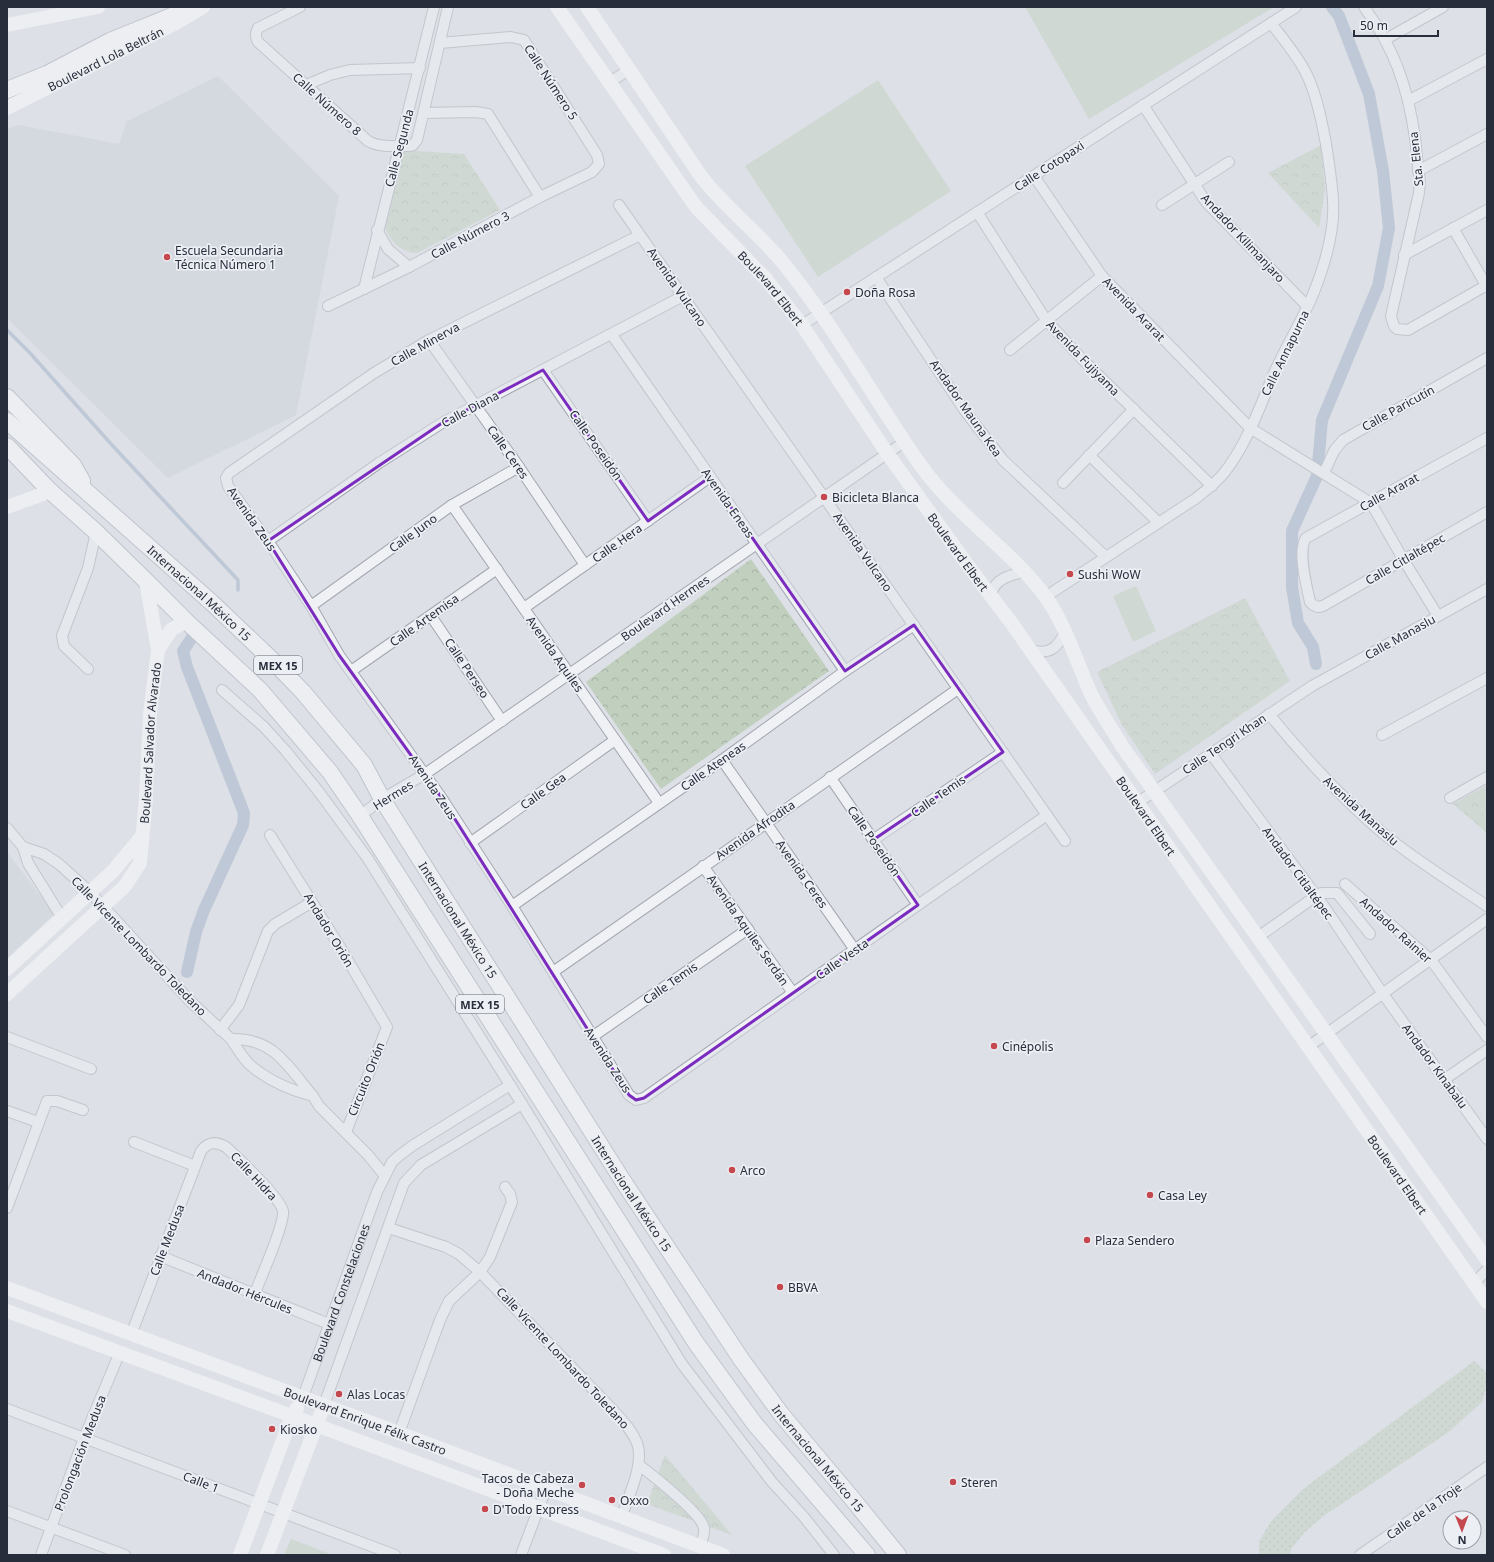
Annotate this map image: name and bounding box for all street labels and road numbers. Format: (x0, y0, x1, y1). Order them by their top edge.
street label: Boulevard Lola Beltrán (44, 22, 166, 95)
street label: Calle Número 5 (520, 41, 582, 123)
street label: Calle Número 8 (289, 69, 365, 139)
street label: Calle Segunda (380, 107, 418, 189)
street label: Sta. Elena (1405, 131, 1427, 187)
street label: Calle Cotopaxi (1011, 137, 1087, 195)
street label: Andador Kilimanjaro (1197, 190, 1289, 286)
street label: Calle Número 3 (428, 207, 512, 263)
street label: Avenida Vulcano (643, 244, 711, 330)
street label: Boulevard Elbert (734, 247, 808, 329)
street label: Avenida Ararat (1099, 273, 1169, 345)
street label: Calle Annapurna (1257, 307, 1313, 399)
street label: Avenida Fujiyama (1043, 317, 1123, 399)
street label: Calle Minerva (387, 318, 463, 370)
street label: Andador Mauna Kea (926, 356, 1006, 460)
street label: Calle Paricutín (1359, 381, 1437, 435)
street label: Calle Diana (438, 387, 502, 431)
street label: Calle Poseidón (565, 406, 627, 484)
street label: Calle Ceres (483, 422, 533, 482)
street label: Avenida Eneas (698, 465, 759, 542)
street label: Calle Ararat (1356, 468, 1422, 515)
street label: Avenida Zeus (224, 483, 281, 555)
street label: Avenida Vulcano (829, 509, 897, 595)
street label: Boulevard Elbert (924, 509, 993, 595)
street label: Calle Juno (385, 510, 441, 556)
street label: Calle Hera (589, 520, 645, 566)
street label: Calle Citlaltépec (1362, 529, 1448, 589)
street label: Internacional México 15 (144, 541, 255, 645)
street label: Boulevard Hermes (617, 571, 713, 645)
street label: Calle Artemisa (386, 590, 462, 650)
street label: Calle Manaslu (1362, 611, 1438, 663)
street label: Avenida Aquiles (522, 612, 588, 696)
street label: Calle Perseo (441, 635, 493, 701)
road number: MEX 15 (254, 656, 302, 674)
street label: Boulevard Salvador Alvarado (135, 661, 165, 824)
street label: Calle Tengri Khan (1179, 710, 1269, 778)
street label: Calle Ateneas (677, 737, 749, 795)
street label: Avenida Zeus (405, 751, 461, 823)
street label: Calle Gea (517, 769, 569, 813)
street label: Calle Temis (907, 771, 969, 821)
street label: Avenida Manaslu (1320, 772, 1402, 850)
street label: Boulevard Elbert (1113, 773, 1181, 859)
street label: Hermes (370, 776, 417, 814)
street label: Avenida Afrodita (712, 796, 798, 864)
street label: Calle Poseidón (843, 802, 905, 880)
street label: Andador Citlaltépec (1259, 823, 1338, 923)
street label: Avenida Ceres (772, 836, 832, 912)
street label: Internacional México 15 (415, 858, 502, 982)
street label: Avenida Aquiles Serdán (703, 871, 793, 989)
street label: Calle Vicente Lombardo Toledano (68, 872, 210, 1020)
street label: Andador Orión (300, 890, 358, 970)
street label: Andador Rainier (1356, 893, 1436, 967)
street label: Calle Vesta (812, 935, 872, 983)
street label: Calle Temis (639, 958, 701, 1008)
road number: MEX 15 (456, 995, 504, 1013)
street label: Andador Kinabalu (1398, 1020, 1472, 1112)
street label: Avenida Zeus (580, 1024, 636, 1096)
street label: Circuito Orión (343, 1039, 389, 1119)
street label: Boulevard Elbert (1364, 1131, 1432, 1218)
street label: Internacional México 15 (588, 1132, 676, 1255)
street label: Calle Hidra (227, 1148, 281, 1204)
street label: Calle Medusa (146, 1202, 188, 1278)
street label: Boulevard Constelaciones (308, 1221, 373, 1364)
street label: Andador Hércules (195, 1264, 295, 1318)
street label: Calle Vicente Lombardo Toledano (493, 1283, 633, 1433)
street label: Boulevard Enrique Félix Castro (282, 1383, 449, 1459)
street label: Prolongación Medusa (50, 1393, 110, 1513)
street label: Internacional México 15 (768, 1401, 868, 1515)
street label: Calle 1 (181, 1467, 221, 1497)
street label: Calle de la Troje (1383, 1479, 1465, 1543)

